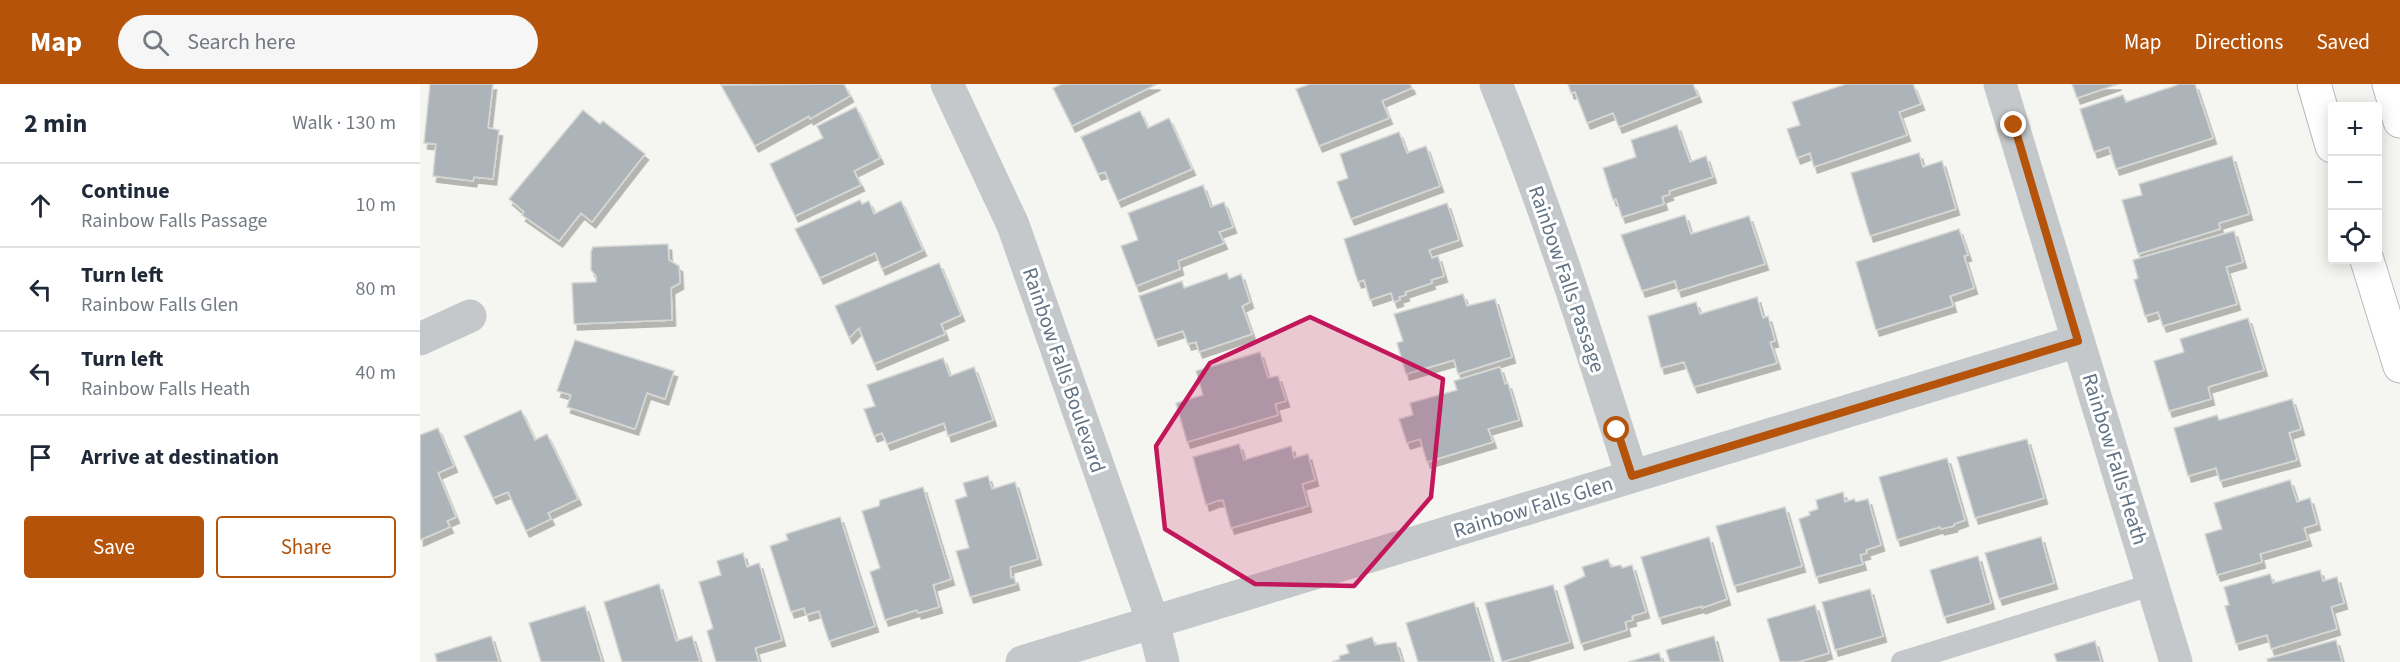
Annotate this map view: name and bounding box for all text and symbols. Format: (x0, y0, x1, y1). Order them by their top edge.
search box (118, 15, 538, 69)
text: Map (30, 22, 82, 62)
icon: search (139, 26, 172, 59)
text: Search here (187, 26, 296, 58)
text: Map (2124, 27, 2162, 57)
text: Directions (2195, 27, 2283, 57)
text: Saved (2316, 27, 2370, 57)
map controls (2328, 102, 2382, 264)
button: + (2328, 102, 2382, 156)
text: 2 min (24, 105, 87, 142)
text: Walk · 130 m (292, 109, 396, 137)
route end (2000, 111, 2026, 137)
button: − (2328, 156, 2382, 210)
text: Continue (81, 175, 170, 207)
street label: Rainbow Falls Passage (1521, 182, 1613, 376)
icon: ahead (24, 189, 57, 222)
text: 10 m (356, 191, 396, 219)
text: Rainbow Falls Passage (81, 207, 267, 235)
button: locate (2328, 210, 2382, 264)
text: Turn left (81, 259, 163, 291)
street label: Rainbow Falls Boulevard (1015, 263, 1113, 477)
icon: left (24, 273, 57, 306)
text: 80 m (356, 275, 396, 303)
text: Rainbow Falls Glen (81, 291, 239, 319)
text: Turn left (81, 343, 163, 375)
icon: left (24, 357, 57, 390)
text: 40 m (356, 359, 396, 387)
street label: Rainbow Falls Heath (2075, 370, 2155, 548)
text: Rainbow Falls Heath (81, 375, 250, 403)
route start (1603, 416, 1629, 442)
icon: arrive (24, 441, 57, 474)
text: Arrive at destination (81, 441, 279, 473)
street label: Rainbow Falls Glen (1449, 468, 1617, 546)
button: Save (24, 516, 204, 578)
button: Share (216, 516, 396, 578)

